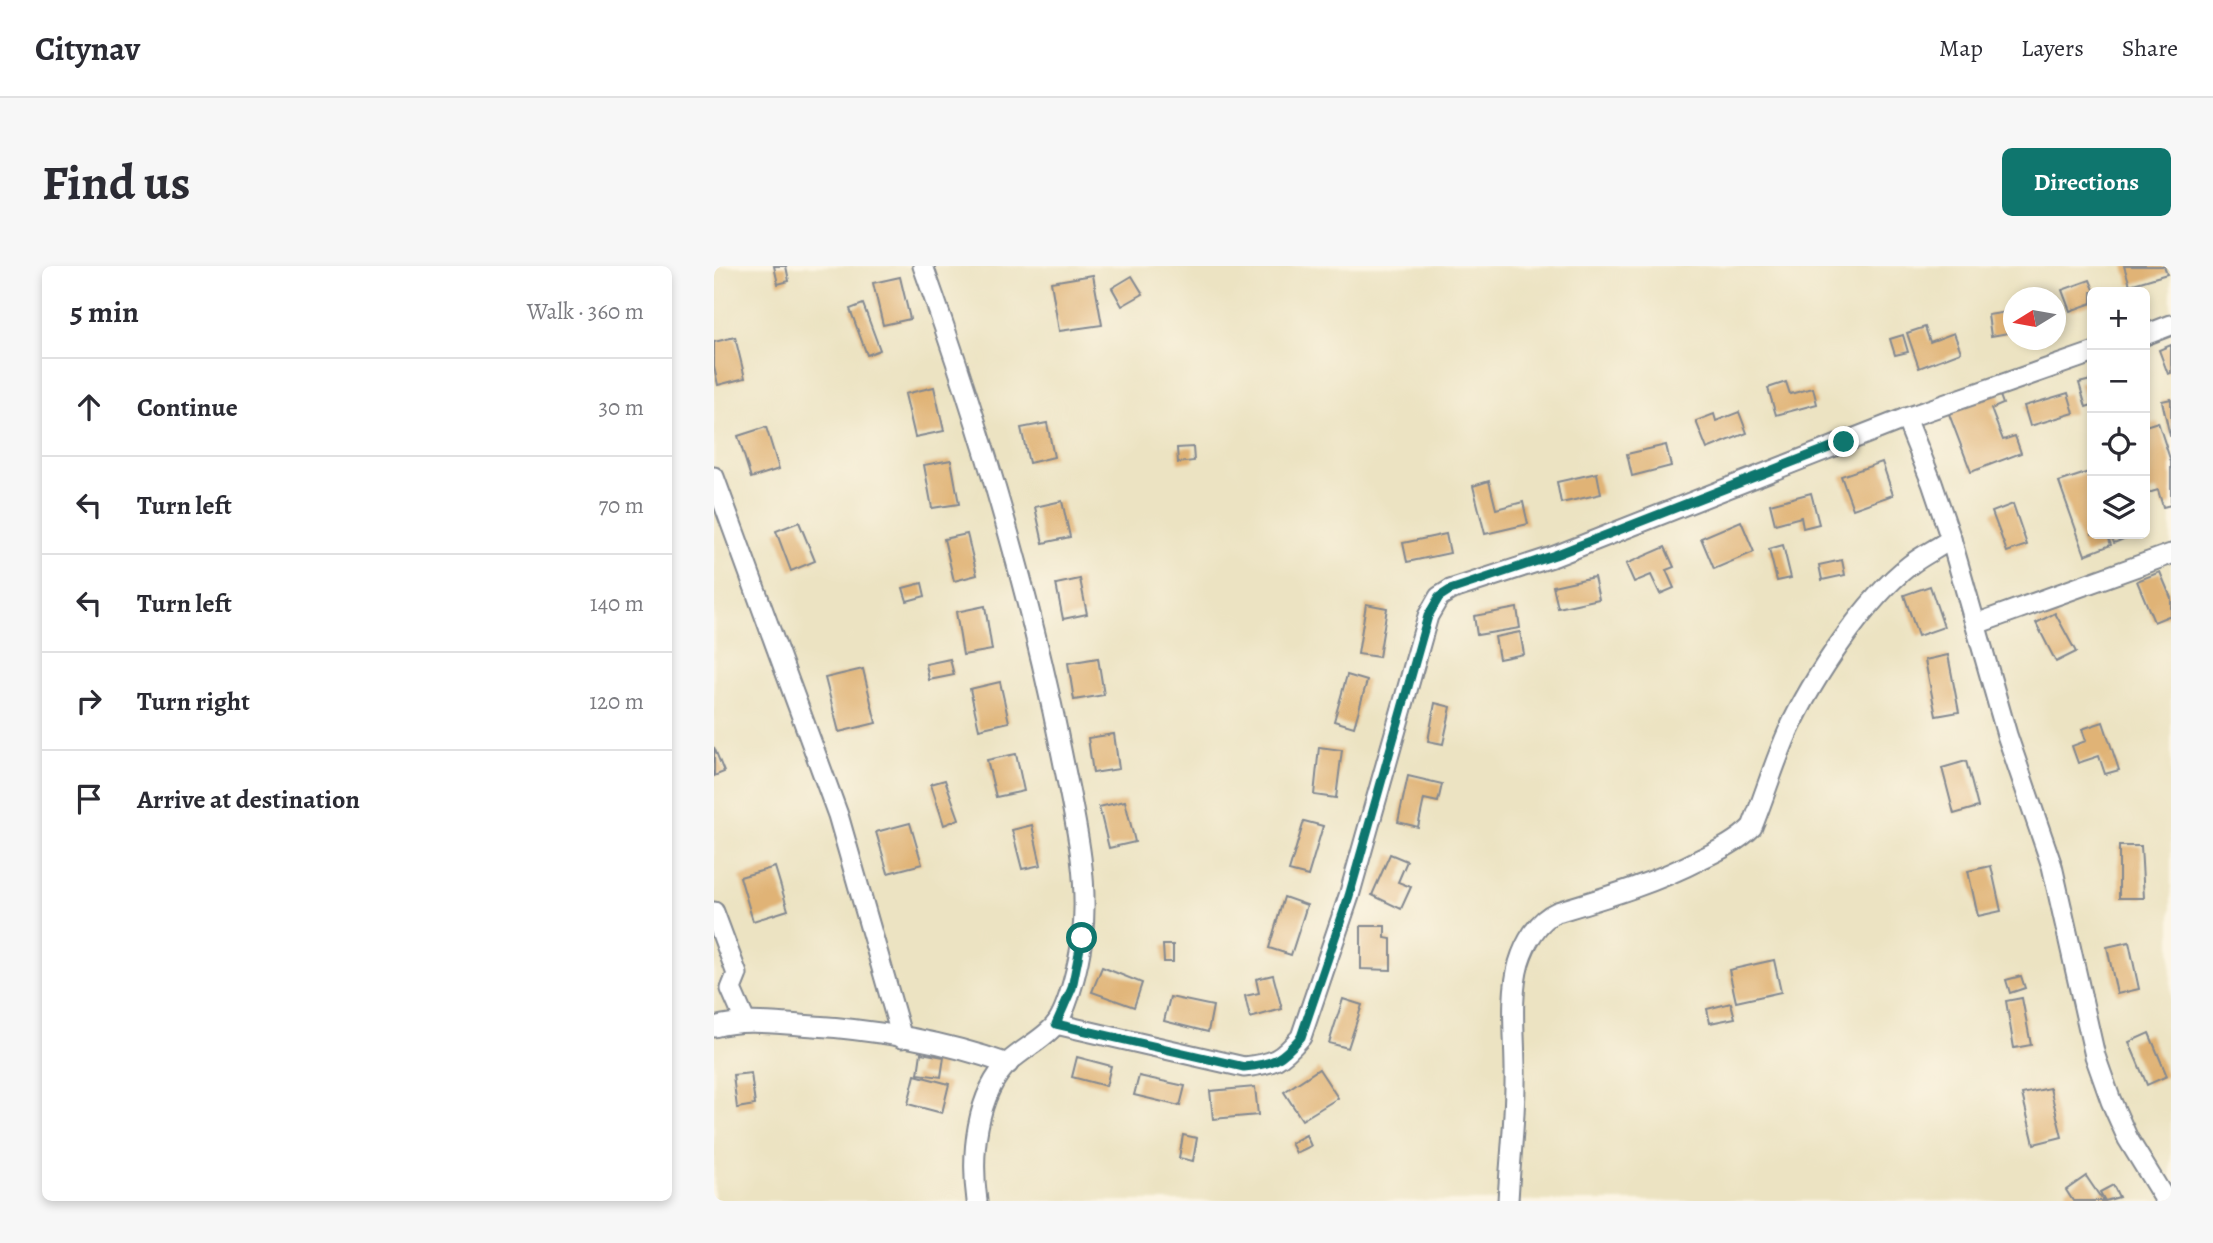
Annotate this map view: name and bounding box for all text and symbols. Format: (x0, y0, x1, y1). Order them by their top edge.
text: Citynav (35, 26, 140, 71)
text: Map (1939, 32, 1983, 64)
text: Layers (2021, 32, 2084, 64)
text: Share (2122, 32, 2178, 64)
button: Directions (2002, 148, 2171, 216)
text: Find us (42, 149, 190, 216)
north arrow (2003, 287, 2066, 350)
map controls (2087, 287, 2150, 539)
button: + (2087, 287, 2150, 350)
text: 5 min (70, 292, 139, 332)
text: Walk · 360 m (527, 296, 644, 327)
button: − (2087, 350, 2150, 413)
icon: ahead (70, 388, 108, 426)
text: Continue (137, 390, 238, 425)
text: 30 m (598, 392, 644, 423)
button: locate (2087, 413, 2150, 476)
route end (1828, 426, 1859, 457)
button: layers (2087, 476, 2150, 539)
icon: left (70, 486, 108, 524)
text: Turn left (137, 488, 232, 523)
text: 70 m (598, 490, 644, 521)
icon: left (70, 584, 108, 622)
text: Turn left (137, 586, 232, 621)
text: 140 m (590, 588, 644, 619)
icon: right (70, 682, 108, 720)
text: Turn right (137, 684, 250, 719)
text: 120 m (589, 686, 644, 717)
icon: arrive (70, 780, 108, 818)
text: Arrive at destination (137, 782, 360, 817)
route start (1066, 922, 1097, 953)

